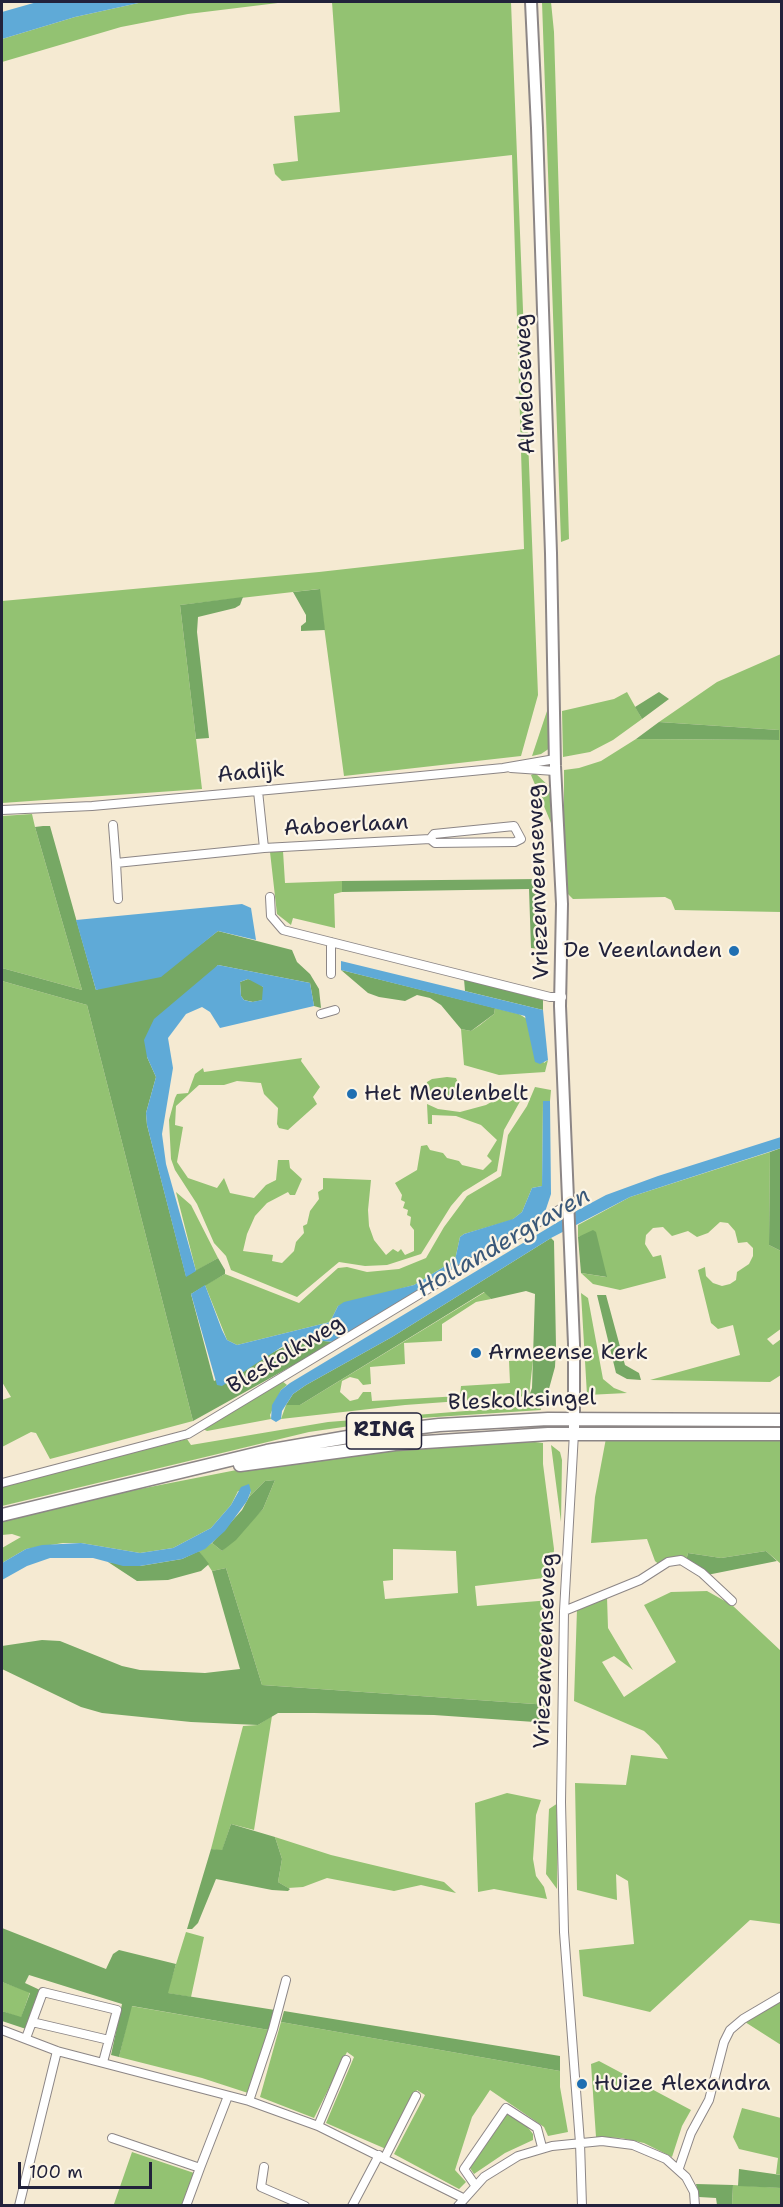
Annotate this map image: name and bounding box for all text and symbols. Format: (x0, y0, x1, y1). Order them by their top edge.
street label: Almeloseweg (510, 313, 542, 455)
street label: Aadijk (216, 757, 286, 789)
street label: Vriezenveenseweg (522, 784, 556, 980)
street label: Aaboerlaan (283, 810, 409, 842)
place label: De Veenlanden (564, 938, 722, 964)
marker: De Veenlanden (727, 944, 741, 958)
place label: Het Meulenbelt (364, 1081, 529, 1107)
marker: Het Meulenbelt (345, 1087, 359, 1101)
water label: Hollandergraven (412, 1182, 596, 1304)
street label: Bleskolkweg (223, 1310, 349, 1400)
place label: Armeense Kerk (488, 1340, 648, 1366)
marker: Armeense Kerk (469, 1346, 483, 1360)
street label: Bleskolksingel (447, 1385, 597, 1417)
road number: RING (346, 1413, 422, 1449)
street label: Vriezenveenseweg (529, 1553, 563, 1749)
place label: Huize Alexandra (594, 2071, 770, 2097)
marker: Huize Alexandra (575, 2077, 589, 2091)
scale bar (21, 2150, 154, 2188)
text: 100 m (29, 2160, 83, 2184)

